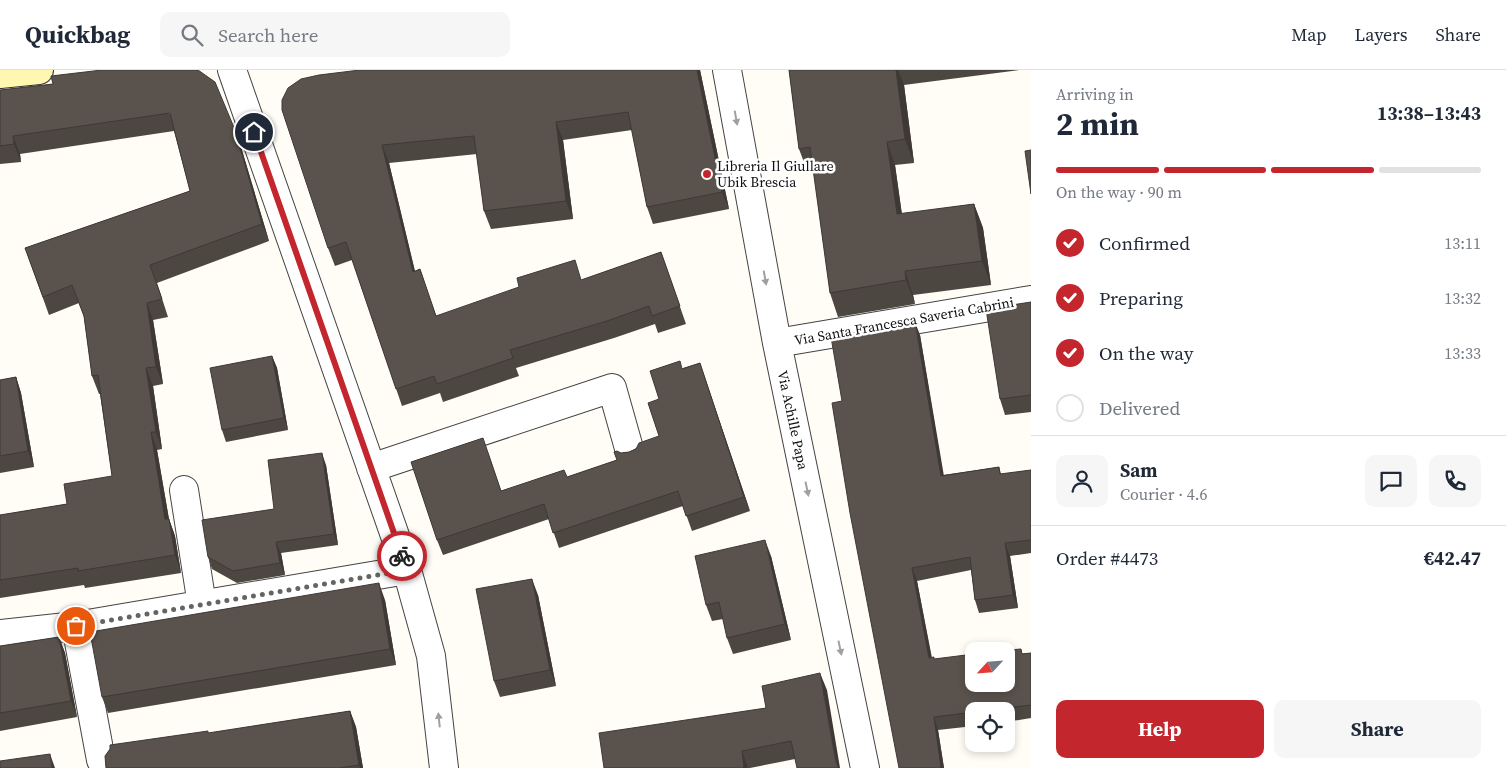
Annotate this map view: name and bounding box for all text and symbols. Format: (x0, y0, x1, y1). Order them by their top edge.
search box (160, 12, 510, 57)
text: Quickbag (25, 18, 130, 51)
icon: search (178, 21, 206, 49)
text: Search here (218, 22, 318, 48)
text: Map (1291, 22, 1326, 47)
text: Layers (1354, 22, 1407, 47)
text: Share (1435, 22, 1481, 47)
text: Arriving in (1056, 83, 1134, 105)
text: 13:38–13:43 (1377, 100, 1481, 126)
text: 2 min (1056, 102, 1139, 146)
one-way arrow (732, 110, 740, 126)
pin (233, 111, 275, 153)
icon: home (240, 118, 268, 146)
place label: Libreria Il Giullare Ubik Brescia (717, 156, 834, 192)
marker: Libreria Il Giullare Ubik Brescia (701, 168, 713, 180)
text: On the way · 90 m (1056, 181, 1182, 203)
icon: check (1056, 229, 1084, 257)
text: Confirmed (1099, 230, 1190, 256)
text: 13:11 (1444, 232, 1481, 254)
one-way arrow (761, 270, 769, 285)
icon: check (1056, 284, 1084, 312)
text: Preparing (1099, 285, 1183, 311)
text: 13:32 (1444, 287, 1481, 309)
street label: Via Santa Francesca Saveria Cabrini (793, 292, 1015, 350)
icon: check (1056, 339, 1084, 367)
text: On the way (1099, 340, 1194, 366)
text: 13:33 (1444, 342, 1481, 364)
street label: Via Achille Papa (773, 369, 813, 472)
text: Delivered (1099, 395, 1180, 421)
button: person (1056, 455, 1108, 507)
button: chat (1365, 455, 1417, 507)
button: phone (1429, 455, 1481, 507)
text: Sam (1120, 457, 1158, 483)
one-way arrow (804, 481, 812, 497)
text: Courier · 4.6 (1120, 483, 1208, 505)
courier (377, 531, 427, 581)
icon: bike (388, 542, 416, 570)
text: Order #4473 (1056, 545, 1158, 571)
text: €42.47 (1424, 545, 1481, 571)
pin (55, 605, 97, 647)
icon: bag (62, 612, 90, 640)
one-way arrow (837, 640, 845, 656)
north arrow (965, 642, 1015, 692)
map controls (965, 642, 1015, 752)
button: Help (1056, 700, 1264, 758)
button: Share (1274, 700, 1481, 758)
button: locate (965, 702, 1015, 752)
one-way arrow (435, 711, 443, 727)

